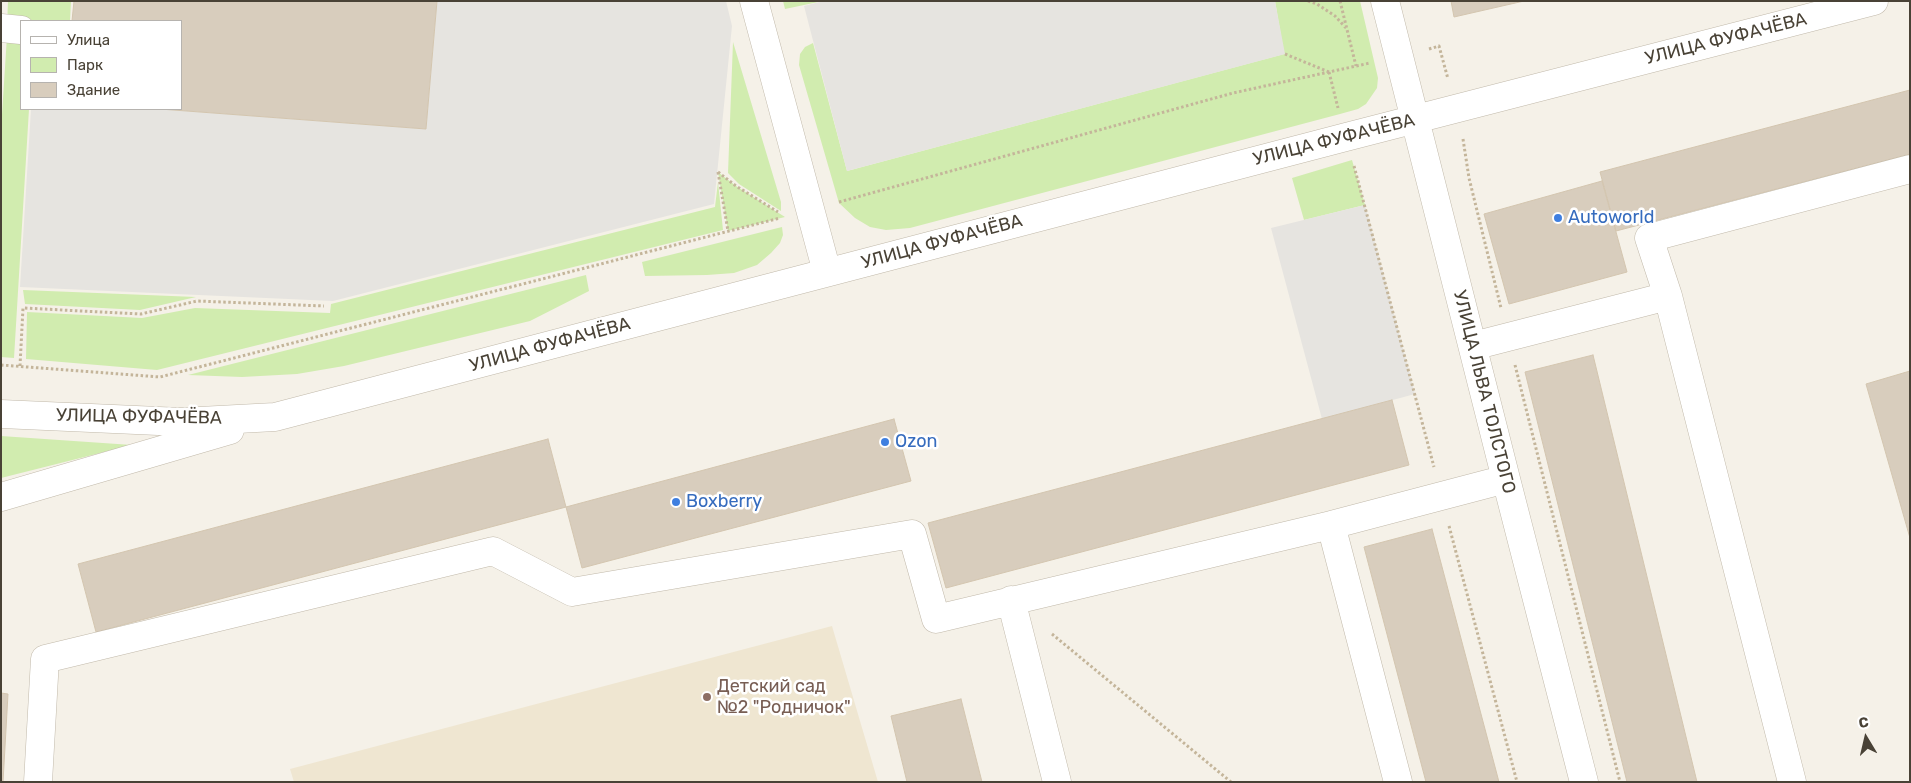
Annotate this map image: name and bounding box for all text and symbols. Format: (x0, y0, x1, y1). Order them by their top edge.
street label: УЛИЦА ФУФАЧЁВА (1643, 8, 1809, 70)
legend (20, 20, 182, 110)
text: Улица (67, 31, 110, 49)
text: Парк (67, 56, 103, 74)
text: Здание (67, 81, 120, 99)
street label: УЛИЦА ФУФАЧЁВА (1251, 109, 1417, 171)
place label: Autoworld (1568, 207, 1654, 229)
street label: УЛИЦА ФУФАЧЁВА (859, 210, 1025, 274)
marker: Autoworld (1552, 212, 1564, 224)
street label: УЛИЦА ЛЬВА ТОЛСТОГО (1448, 288, 1520, 496)
street label: УЛИЦА ФУФАЧЁВА (467, 313, 633, 377)
street label: УЛИЦА ФУФАЧЁВА (56, 405, 222, 429)
place label: Ozon (895, 431, 937, 453)
marker: Ozon (879, 436, 891, 448)
place label: Boxberry (686, 491, 762, 513)
marker: Boxberry (670, 496, 682, 508)
place label: Детский сад №2 "Родничок" (717, 676, 851, 719)
marker: Детский сад №2 "Родничок" (701, 691, 713, 703)
north arrow (1841, 713, 1891, 763)
text: С (1857, 714, 1870, 732)

